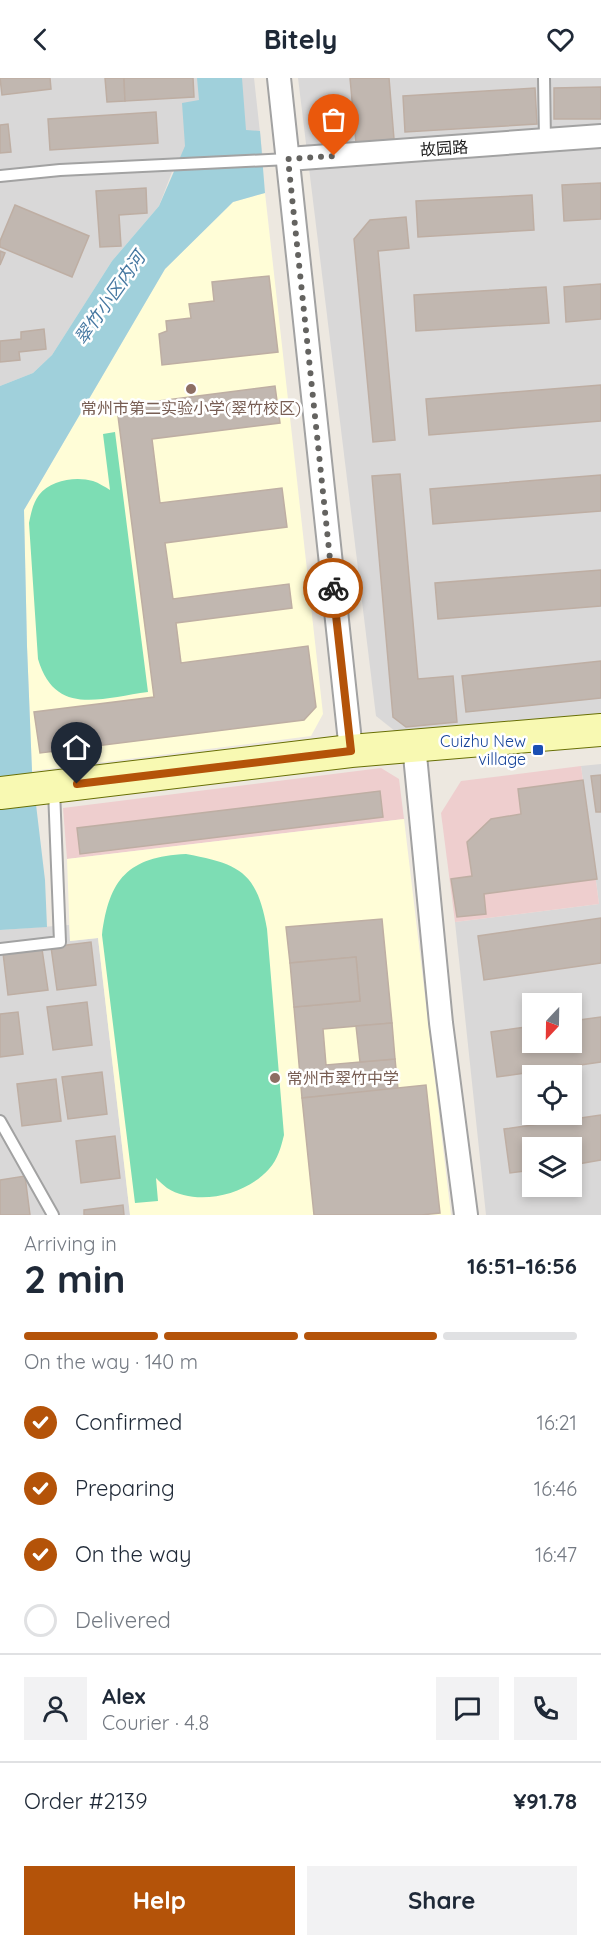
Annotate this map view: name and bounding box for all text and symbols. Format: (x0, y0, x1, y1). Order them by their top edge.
text: Bitely (264, 22, 337, 56)
icon: back (24, 23, 57, 56)
icon: heart (544, 23, 577, 56)
pin (308, 94, 359, 156)
icon: bag (317, 103, 350, 136)
street label: 故园路 (419, 136, 469, 160)
water label: 翠竹小区内河 (69, 244, 152, 349)
marker: 常州市第二实验小学(翠竹校区) (184, 382, 198, 396)
place label: 常州市第二实验小学(翠竹校区) (81, 398, 301, 418)
courier (303, 558, 363, 618)
icon: bike (317, 572, 350, 605)
pin (51, 722, 102, 784)
icon: home (60, 731, 93, 764)
place label: Cuizhu New village (440, 731, 526, 769)
marker: Cuizhu New village (531, 743, 545, 757)
north arrow (522, 993, 582, 1053)
map controls (522, 993, 582, 1197)
button: locate (522, 1065, 582, 1125)
place label: 常州市翠竹中学 (287, 1068, 399, 1088)
marker: 常州市翠竹中学 (268, 1071, 282, 1085)
button: layers (522, 1137, 582, 1197)
text: Arriving in (24, 1231, 117, 1256)
text: 16:51–16:56 (467, 1252, 577, 1280)
text: 2 min (24, 1254, 126, 1303)
text: On the way · 140 m (24, 1349, 198, 1374)
icon: check (24, 1406, 57, 1439)
text: Confirmed (75, 1408, 182, 1436)
text: 16:21 (537, 1410, 577, 1435)
icon: check (24, 1472, 57, 1505)
text: Preparing (75, 1474, 175, 1502)
text: 16:46 (534, 1476, 577, 1501)
icon: check (24, 1538, 57, 1571)
text: On the way (75, 1540, 191, 1568)
text: 16:47 (535, 1542, 577, 1567)
text: Delivered (75, 1606, 171, 1634)
button: person (24, 1677, 87, 1740)
button: chat (436, 1677, 499, 1740)
button: phone (514, 1677, 577, 1740)
text: Alex (102, 1682, 145, 1710)
text: Courier · 4.8 (102, 1710, 209, 1735)
text: Order #2139 (24, 1787, 148, 1815)
text: ¥91.78 (513, 1787, 577, 1815)
button: Help (24, 1866, 295, 1935)
button: Share (307, 1866, 577, 1935)

